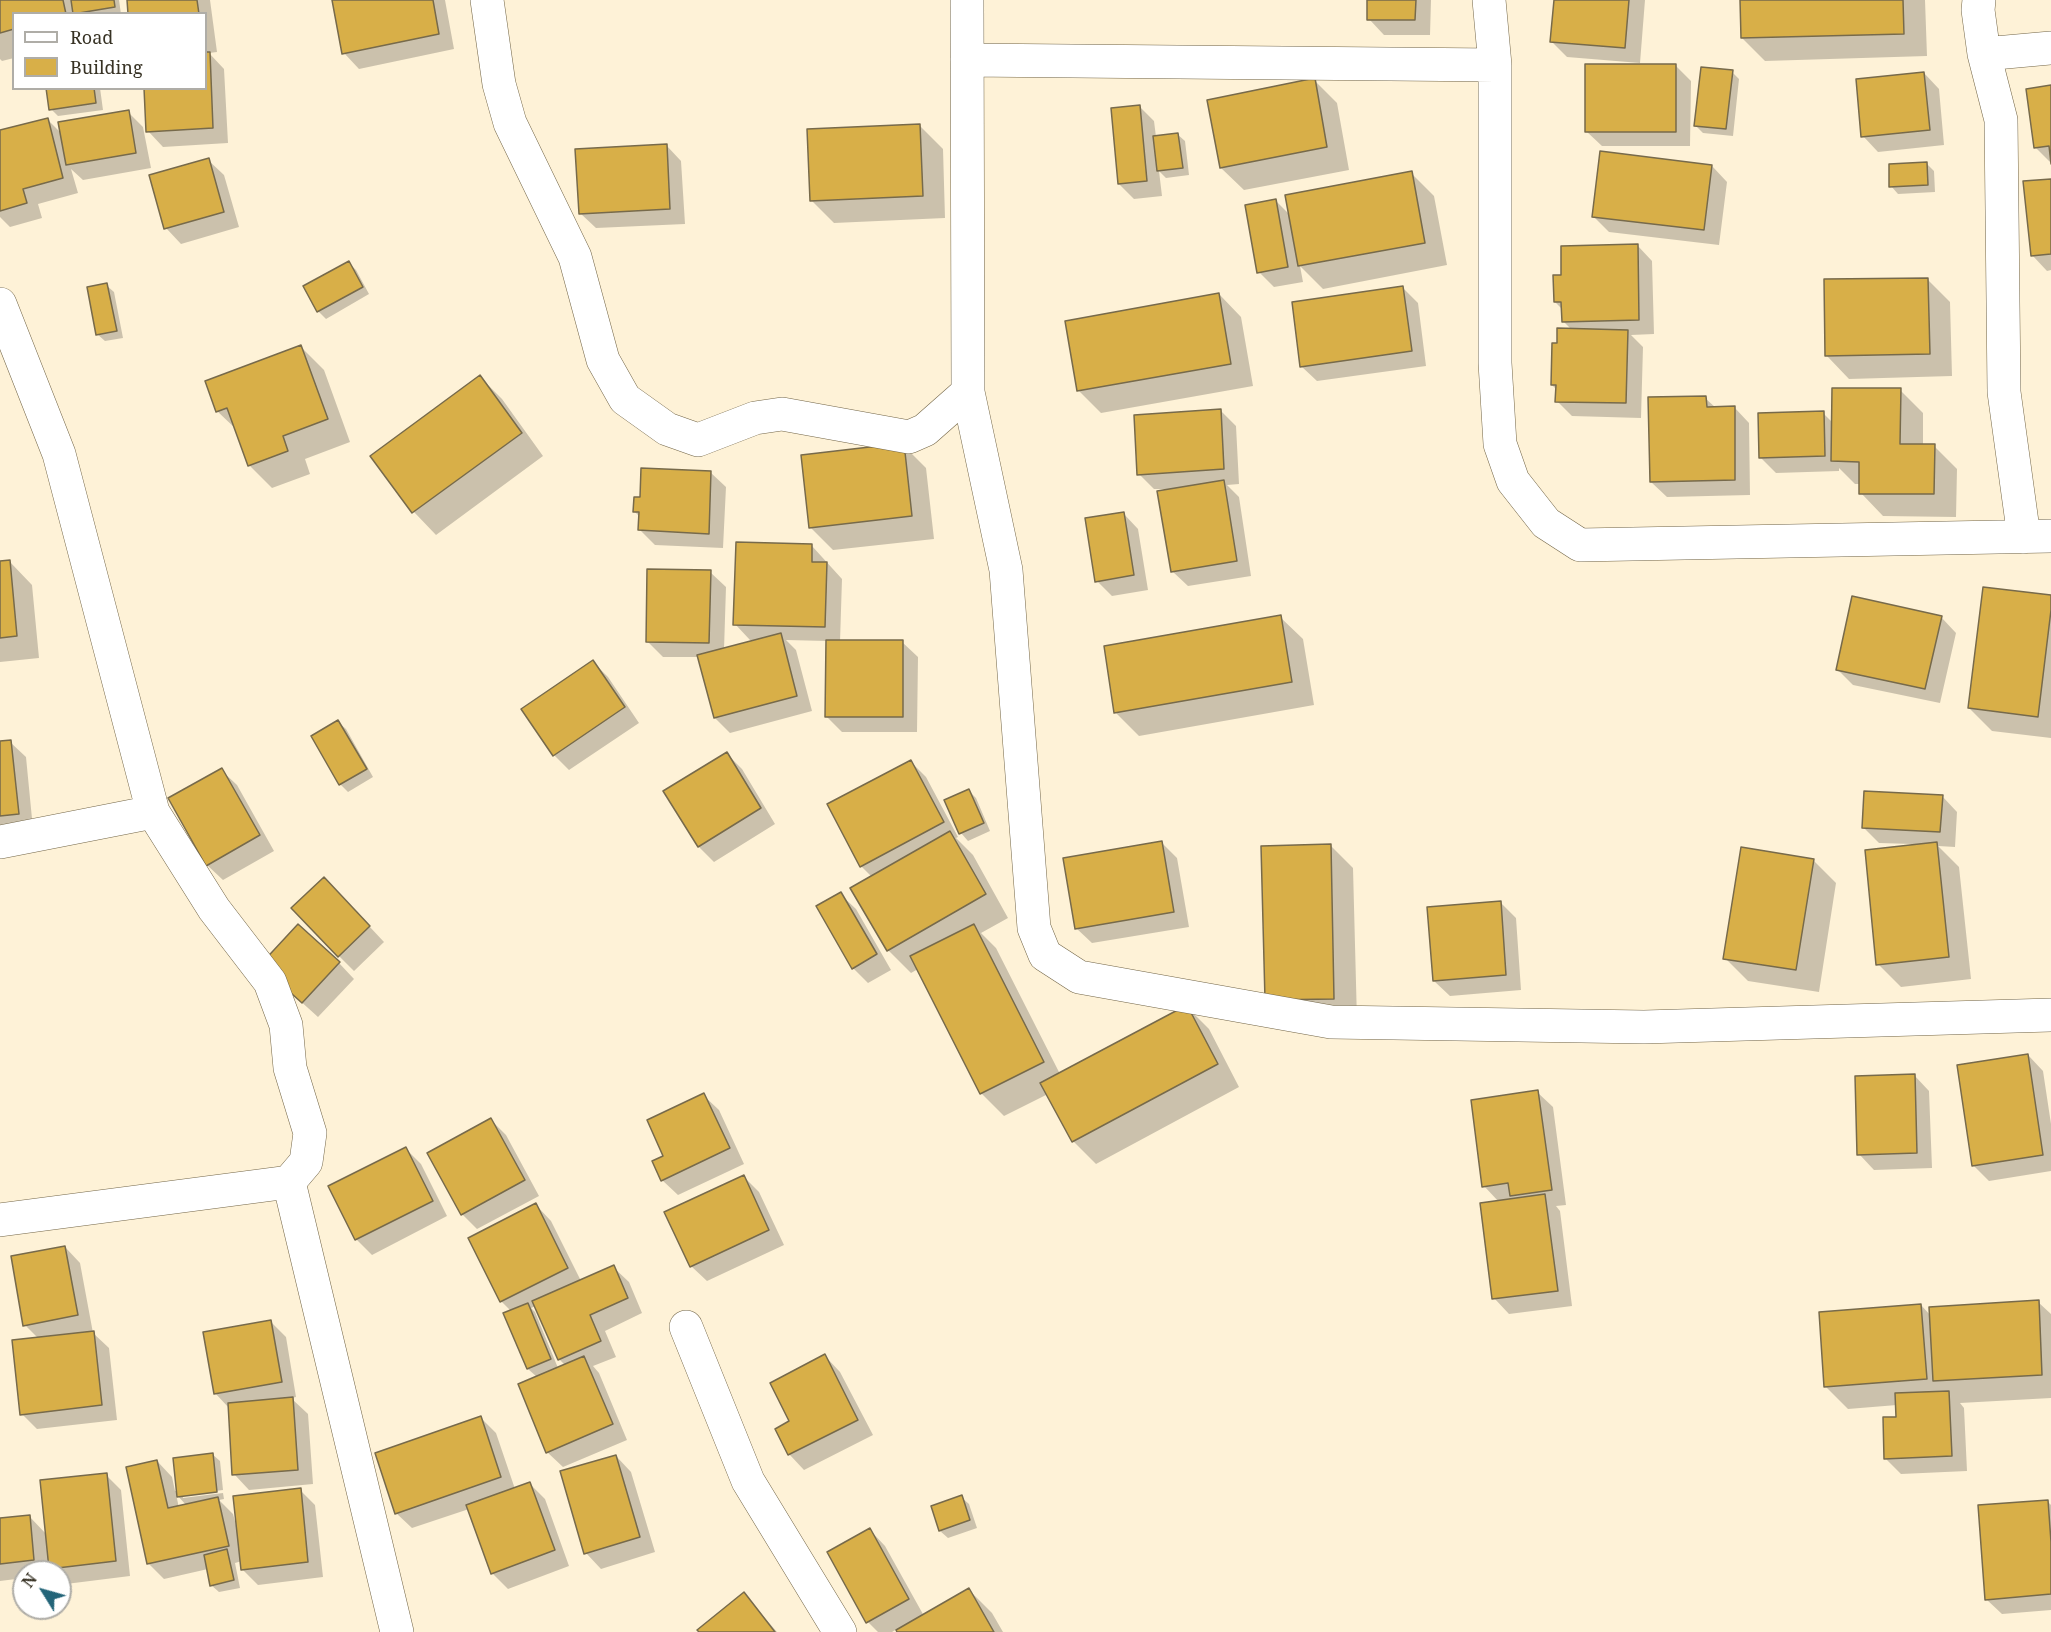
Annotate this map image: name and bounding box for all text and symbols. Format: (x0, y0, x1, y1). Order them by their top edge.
legend (12, 12, 207, 90)
text: Road (70, 25, 113, 49)
text: Building (70, 55, 143, 79)
north arrow (12, 1560, 72, 1620)
text: N (17, 1569, 42, 1592)

